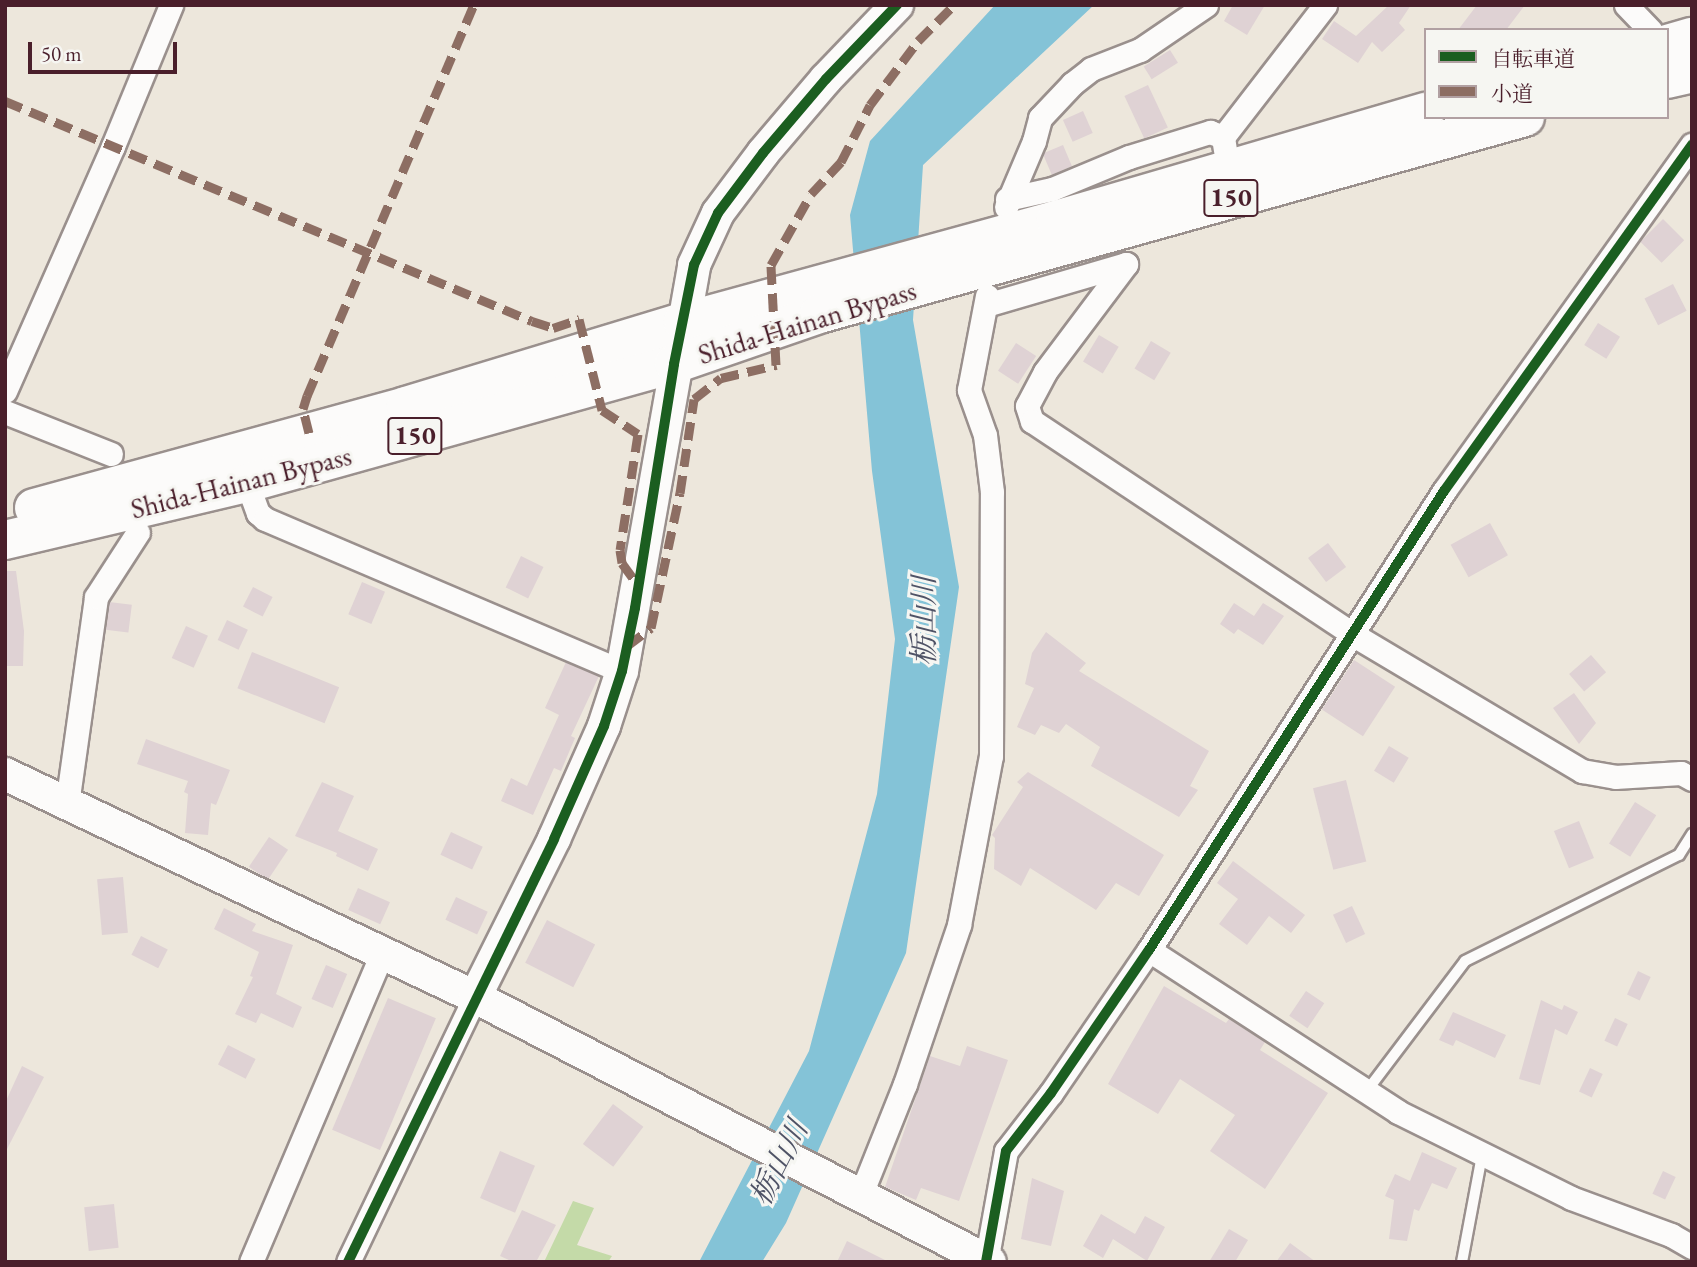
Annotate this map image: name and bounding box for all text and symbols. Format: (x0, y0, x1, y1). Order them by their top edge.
scale bar (32, 28, 180, 72)
legend (1424, 28, 1669, 119)
text: 50 m (41, 40, 82, 67)
text: 自転車道 (1491, 45, 1575, 72)
text: 小道 (1491, 80, 1533, 107)
road number: 150 (1203, 176, 1259, 220)
street label: Shida-Hainan Bypass (694, 273, 920, 371)
road number: 150 (387, 414, 443, 458)
street label: Shida-Hainan Bypass (127, 438, 355, 526)
water label: 栃山川 (906, 576, 942, 666)
water label: 栃山川 (743, 1115, 815, 1211)

